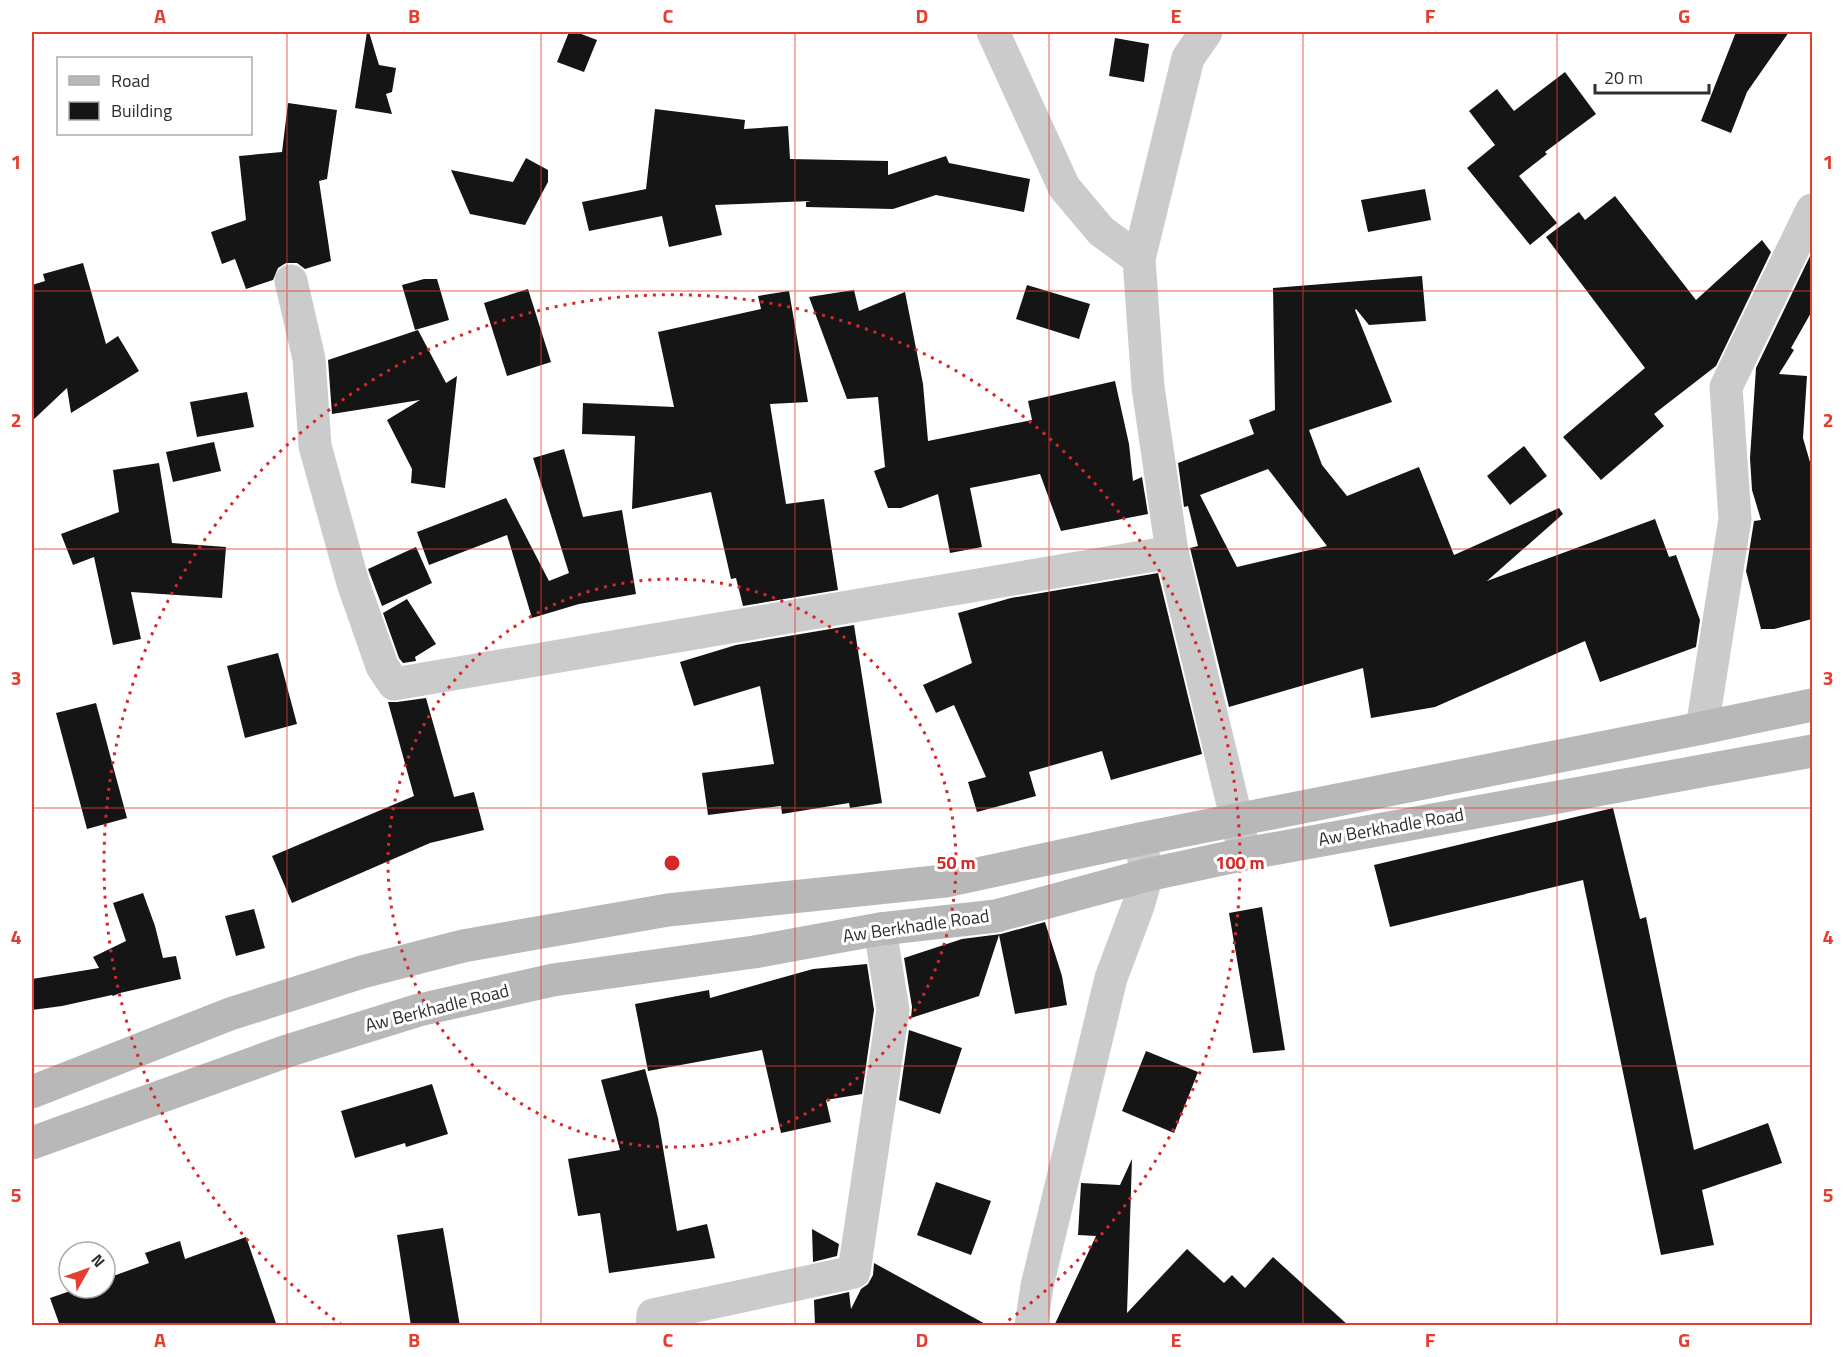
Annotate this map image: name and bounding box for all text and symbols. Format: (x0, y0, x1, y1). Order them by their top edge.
text: A (154, 0, 166, 31)
text: B (408, 0, 420, 31)
text: C (663, 0, 674, 31)
text: D (916, 0, 928, 31)
text: E (1170, 0, 1182, 31)
text: F (1425, 0, 1436, 31)
text: G (1678, 0, 1690, 31)
legend (57, 57, 252, 135)
scale bar (1595, 57, 1709, 95)
text: 20 m (1604, 64, 1643, 91)
text: Road (111, 67, 150, 94)
text: Building (111, 97, 172, 124)
text: 1 (10, 146, 22, 177)
text: 1 (1822, 146, 1834, 177)
text: 2 (10, 404, 22, 435)
text: 2 (1822, 404, 1834, 435)
text: 3 (10, 662, 22, 693)
text: 3 (1822, 662, 1834, 693)
street label: Aw Berkhadle Road (1316, 800, 1466, 853)
text: 50 m (936, 849, 976, 876)
text: 100 m (1215, 849, 1265, 876)
centre of rings (662, 853, 682, 873)
street label: Aw Berkhadle Road (841, 902, 991, 949)
text: 4 (10, 921, 22, 952)
text: 4 (1822, 921, 1834, 952)
street label: Aw Berkhadle Road (362, 977, 512, 1038)
text: 5 (10, 1179, 22, 1210)
text: 5 (1822, 1179, 1834, 1210)
north arrow (57, 1240, 117, 1300)
text: N (86, 1248, 111, 1272)
text: A (154, 1324, 166, 1355)
text: B (408, 1324, 420, 1355)
text: C (663, 1324, 674, 1355)
text: D (916, 1324, 928, 1355)
text: E (1170, 1324, 1182, 1355)
text: F (1425, 1324, 1436, 1355)
text: G (1678, 1324, 1690, 1355)

